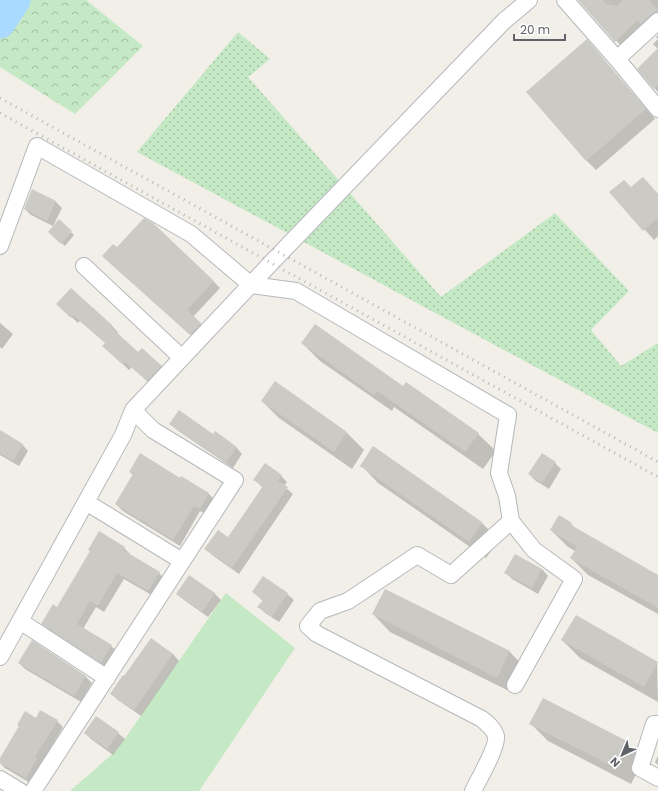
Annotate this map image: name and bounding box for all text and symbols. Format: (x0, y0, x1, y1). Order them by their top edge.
scale bar (514, 16, 565, 42)
text: 20 m (520, 21, 550, 38)
north arrow (602, 735, 642, 775)
text: N (607, 754, 624, 771)

